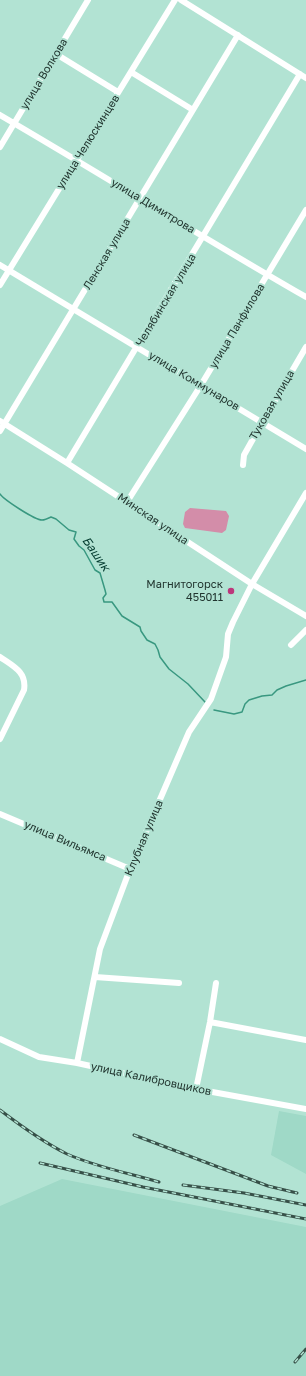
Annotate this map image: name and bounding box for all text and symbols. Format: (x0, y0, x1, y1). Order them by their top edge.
street label: улица Волкова (18, 36, 70, 112)
street label: улица Челюскинцев (54, 92, 122, 192)
street label: улица Димитрова (109, 176, 197, 236)
street label: Ленская улица (81, 216, 133, 292)
street label: Челябинская улица (133, 251, 199, 349)
street label: улица Панфилова (206, 281, 268, 371)
street label: улица Коммунаров (146, 349, 242, 413)
street label: Туковая улица (247, 368, 297, 442)
street label: Минская улица (115, 490, 191, 548)
water label: Башик (79, 534, 113, 574)
place label: Магнитогорск 455011 (146, 578, 223, 604)
marker: Магнитогорск 455011 (226, 586, 236, 596)
street label: Клубная улица (122, 798, 166, 878)
street label: улица Вильямса (22, 818, 108, 864)
street label: улица Калибровщиков (90, 1060, 212, 1098)

